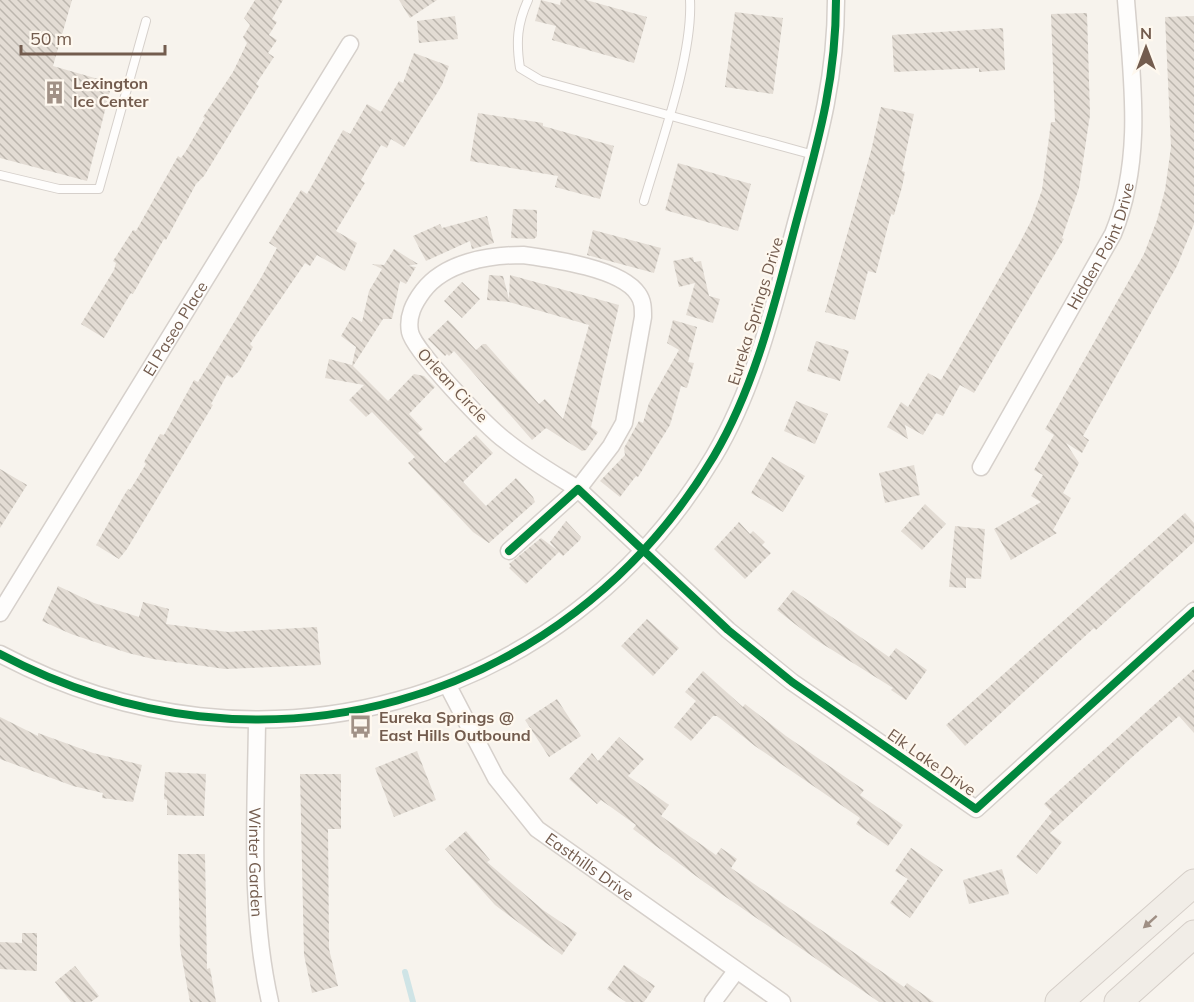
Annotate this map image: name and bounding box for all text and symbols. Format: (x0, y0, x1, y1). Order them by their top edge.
scale bar (21, 18, 165, 56)
north arrow (1116, 18, 1176, 78)
text: N (1140, 23, 1152, 43)
text: 50 m (30, 27, 72, 50)
place label: Lexington Ice Center (73, 73, 149, 111)
building icon: Lexington Ice Center (42, 79, 68, 105)
street label: Hidden Point Drive (1062, 181, 1138, 313)
street label: Eureka Springs Drive (723, 234, 787, 388)
street label: El Paseo Place (138, 278, 212, 379)
street label: Orlean Circle (413, 344, 493, 426)
place label: Eureka Springs @ East Hills Outbound (379, 707, 531, 745)
bus stop icon: Eureka Springs @ East Hills Outbound (348, 713, 374, 739)
street label: Elk Lake Drive (884, 724, 980, 800)
street label: Winter Garden (245, 807, 268, 918)
street label: Easthills Drive (542, 828, 638, 905)
one-way arrow (1143, 915, 1158, 928)

